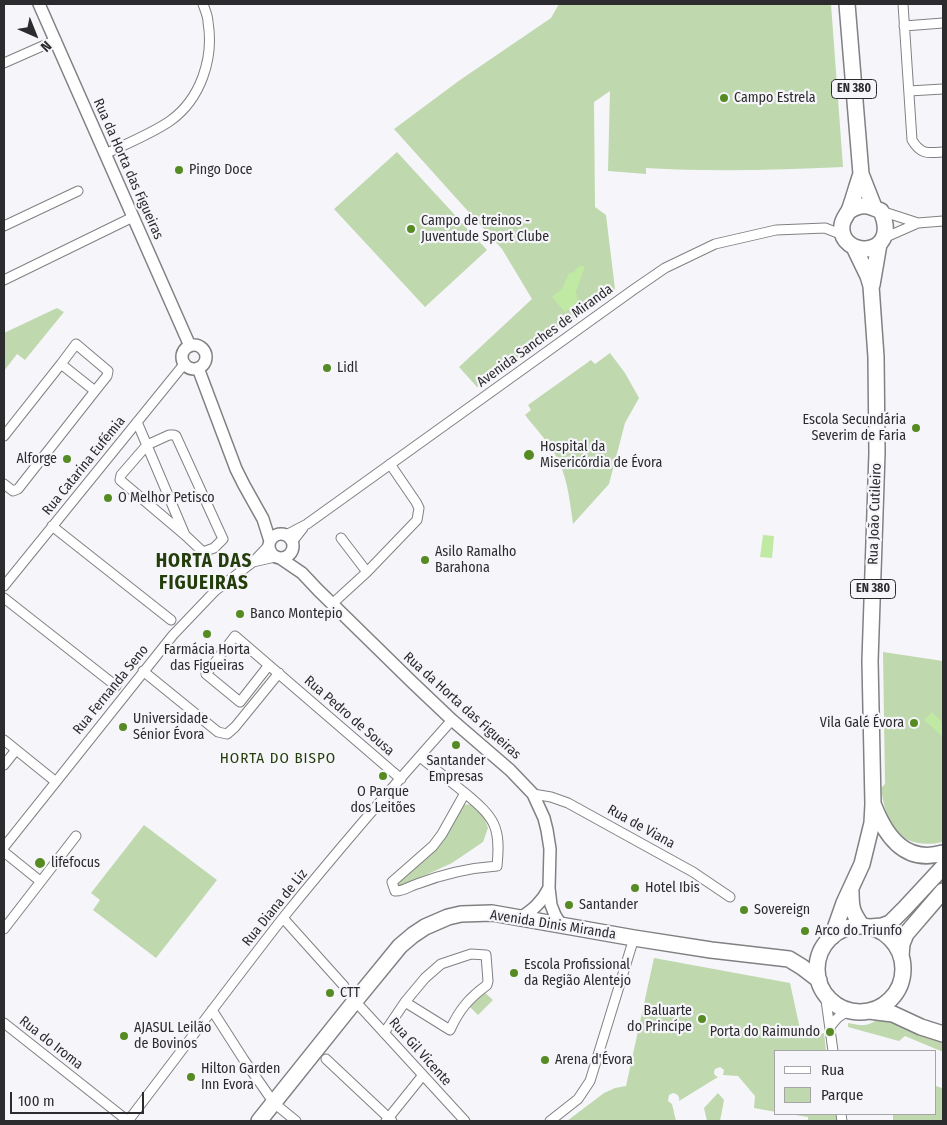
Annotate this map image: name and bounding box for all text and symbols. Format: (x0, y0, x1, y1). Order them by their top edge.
north arrow (10, 10, 60, 60)
text: N (37, 37, 55, 55)
road number: EN 380 (832, 80, 876, 98)
place label: Campo Estrela (734, 90, 816, 106)
marker: Campo Estrela (718, 92, 730, 104)
street label: Rua da Horta das Figueiras (89, 96, 167, 242)
place label: Pingo Doce (189, 162, 252, 178)
marker: Pingo Doce (173, 164, 185, 176)
place label: Campo de treinos - Juventude Sport Clube (421, 213, 549, 246)
marker: Campo de treinos - Juventude Sport Clube (405, 223, 417, 235)
street label: Avenida Sanches de Miranda (474, 281, 616, 391)
place label: Lidl (337, 360, 358, 376)
marker: Lidl (321, 362, 333, 374)
place label: Escola Secundária Severim de Faria (803, 412, 906, 444)
street label: Rua Catarina Eufémia (39, 413, 129, 519)
marker: Escola Secundária Severim de Faria (910, 422, 922, 434)
place label: Hospital da Misericórdia de Évora (540, 439, 662, 472)
marker: Hospital da Misericórdia de Évora (522, 448, 536, 462)
place label: Alforge (16, 451, 57, 467)
marker: Alforge (61, 453, 73, 465)
street label: Rua João Cutileiro (865, 463, 885, 565)
place label: O Melhor Petisco (118, 490, 215, 506)
marker: O Melhor Petisco (102, 492, 114, 504)
place label: Asilo Ramalho Barahona (435, 544, 516, 576)
district label: HORTA DAS FIGUEIRAS (155, 551, 253, 595)
marker: Asilo Ramalho Barahona (419, 554, 431, 566)
road number: EN 380 (850, 580, 896, 598)
place label: Banco Montepio (250, 606, 343, 622)
marker: Banco Montepio (234, 608, 246, 620)
marker: Farmácia Horta das Figueiras (201, 628, 213, 640)
street label: Rua Fernanda Seno (70, 642, 152, 738)
place label: Farmácia Horta das Figueiras (164, 642, 250, 674)
street label: Rua da Horta das Figueiras (400, 649, 524, 763)
street label: Rua Pedro de Sousa (301, 672, 397, 760)
place label: Universidade Sénior Évora (133, 711, 208, 744)
place label: Vila Galé Évora (820, 715, 904, 731)
marker: Vila Galé Évora (908, 717, 920, 729)
marker: Universidade Sénior Évora (117, 721, 129, 733)
marker: Santander Empresas (450, 739, 462, 751)
district label: HORTA DO BISPO (218, 750, 338, 768)
place label: Santander Empresas (426, 753, 486, 786)
marker: O Parque dos Leitões (377, 770, 389, 782)
place label: O Parque dos Leitões (350, 784, 416, 816)
street label: Rua de Viana (604, 802, 678, 852)
place label: lifefocus (51, 855, 100, 871)
marker: lifefocus (33, 856, 47, 870)
street label: Rua Diana de Liz (239, 866, 311, 950)
place label: Hotel Ibis (645, 880, 700, 896)
marker: Hotel Ibis (629, 882, 641, 894)
place label: Santander (579, 897, 638, 913)
marker: Santander (563, 899, 575, 911)
place label: Sovereign (754, 902, 810, 918)
marker: Sovereign (738, 904, 750, 916)
street label: Avenida Dinis Miranda (489, 907, 617, 943)
place label: Arco do Triunfo (815, 923, 902, 939)
marker: Arco do Triunfo (799, 925, 811, 937)
place label: Escola Profissional da Região Alentejo (524, 957, 631, 990)
marker: Escola Profissional da Região Alentejo (508, 967, 520, 979)
place label: CTT (340, 985, 360, 1001)
marker: CTT (324, 987, 336, 999)
place label: Baluarte do Princípe (627, 1003, 692, 1036)
street label: Rua do Iroma (16, 1013, 86, 1073)
marker: Baluarte do Princípe (696, 1013, 708, 1025)
street label: Rua Gil Vicente (385, 1015, 455, 1089)
place label: AJASUL Leilão de Bovinos (134, 1020, 211, 1052)
place label: Porta do Raimundo (710, 1024, 820, 1040)
marker: Porta do Raimundo (824, 1026, 836, 1038)
marker: AJASUL Leilão de Bovinos (118, 1030, 130, 1042)
legend (774, 1050, 937, 1115)
place label: Arena d'Évora (555, 1052, 633, 1068)
marker: Arena d'Évora (539, 1054, 551, 1066)
place label: Hilton Garden Inn Evora (201, 1061, 280, 1094)
text: Rua (821, 1061, 844, 1079)
marker: Hilton Garden Inn Evora (185, 1071, 197, 1083)
scale bar (12, 1082, 146, 1114)
text: Parque (821, 1086, 864, 1104)
text: 100 m (18, 1092, 55, 1110)

